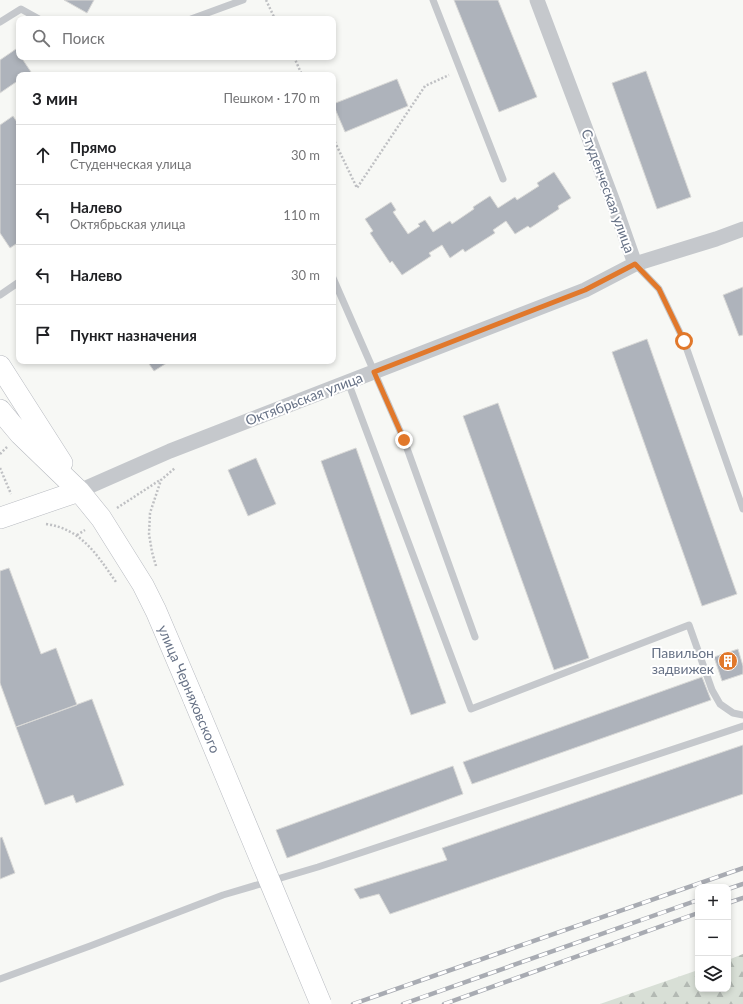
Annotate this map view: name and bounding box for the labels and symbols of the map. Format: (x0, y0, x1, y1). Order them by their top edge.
street label: Студенческая улица (578, 127, 639, 255)
route start (675, 332, 693, 350)
street label: Октябрьская улица (243, 368, 365, 429)
route end (395, 431, 413, 449)
street label: улица Черняховского (155, 622, 224, 755)
place label: Павильон задвижек (651, 644, 715, 677)
building icon: Павильон задвижек (717, 650, 739, 672)

